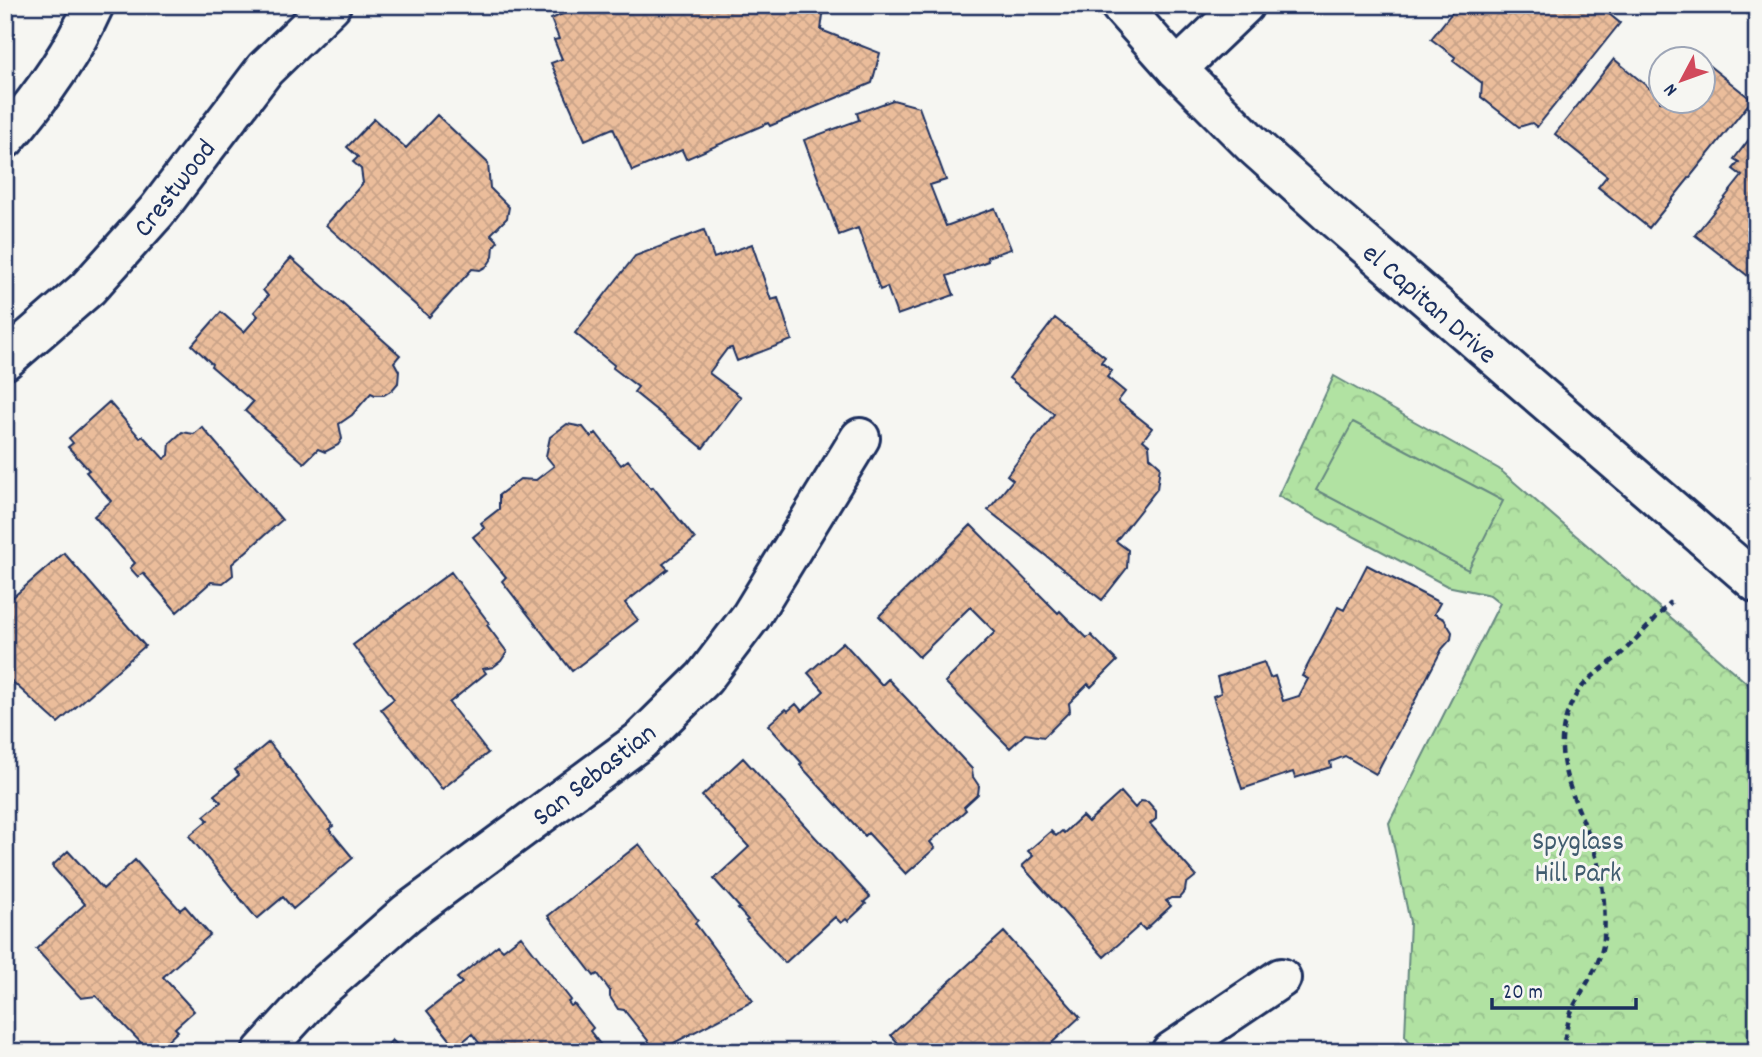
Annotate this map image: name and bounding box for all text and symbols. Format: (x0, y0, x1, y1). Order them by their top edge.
north arrow (1646, 46, 1716, 116)
text: N (1659, 76, 1685, 101)
street label: Crestwood (126, 133, 228, 248)
street label: el Capitan Drive (1352, 236, 1504, 376)
street label: San Sebastian (525, 716, 667, 838)
park label: Spyglass Hill Park (1532, 824, 1624, 896)
scale bar (1492, 966, 1636, 1010)
text: 20 m (1503, 979, 1543, 1009)

